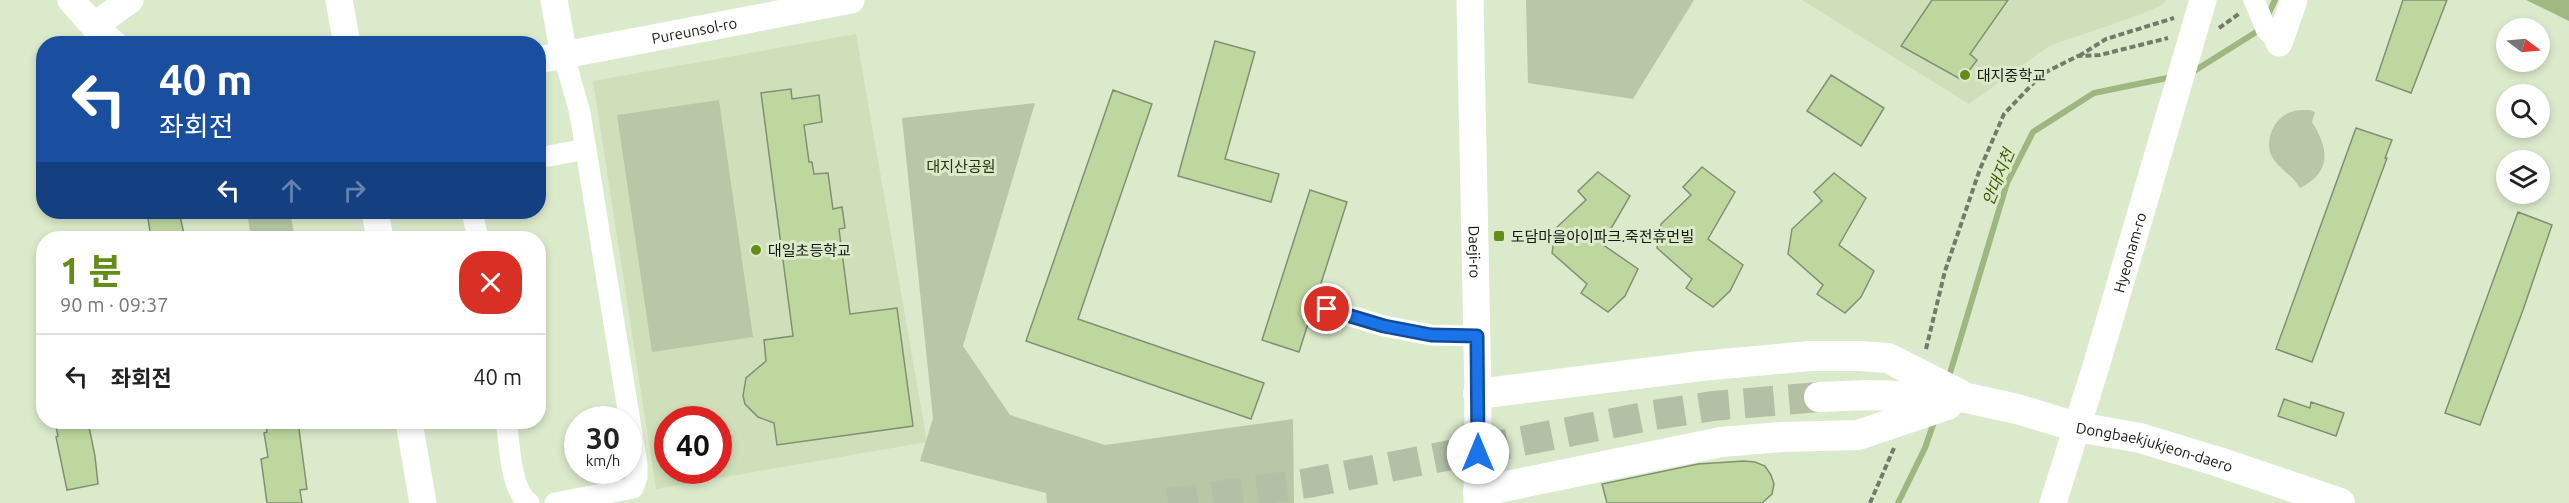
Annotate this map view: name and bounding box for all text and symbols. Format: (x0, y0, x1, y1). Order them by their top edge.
street label: Pureunsol-ro (650, 14, 738, 47)
north arrow (2496, 18, 2550, 72)
map controls (2496, 18, 2550, 204)
text: 40 m (159, 56, 253, 103)
icon: left (60, 60, 138, 138)
place label: 대지중학교 (1977, 67, 2046, 84)
marker: 대지중학교 (1958, 68, 1972, 82)
button: search (2496, 84, 2550, 138)
text: 좌회전 (159, 111, 234, 141)
water label: 안대지천 (1979, 144, 2018, 208)
button: layers (2496, 150, 2550, 204)
park label: 대지산공원 (926, 158, 996, 175)
icon: left (212, 174, 245, 207)
icon: ahead (275, 174, 308, 207)
icon: right (338, 174, 371, 207)
street label: Hyeonam-ro (2110, 210, 2149, 294)
street label: Daeji-ro (1466, 225, 1484, 278)
place label: 도담마을아이파크.죽전휴먼빌 (1511, 228, 1694, 245)
marker: 도담마을아이파크.죽전휴먼빌 (1492, 229, 1506, 243)
place label: 대일초등학교 (768, 242, 851, 259)
marker: 대일초등학교 (749, 243, 763, 257)
text: 1 분 (60, 250, 122, 291)
button: close (459, 251, 522, 314)
pin (1301, 283, 1352, 334)
icon: arrive (1310, 292, 1343, 325)
text: 90 m · 09:37 (60, 293, 169, 316)
icon: left (60, 360, 93, 393)
text: 40 m (473, 364, 522, 389)
text: 좌회전 (111, 365, 172, 390)
speed limit sign: 40 (654, 406, 732, 484)
street label: Dongbaekjukjeon-daero (2075, 418, 2235, 475)
text: 30 (586, 421, 620, 455)
position arrow (1446, 421, 1510, 485)
text: km/h (586, 452, 620, 469)

